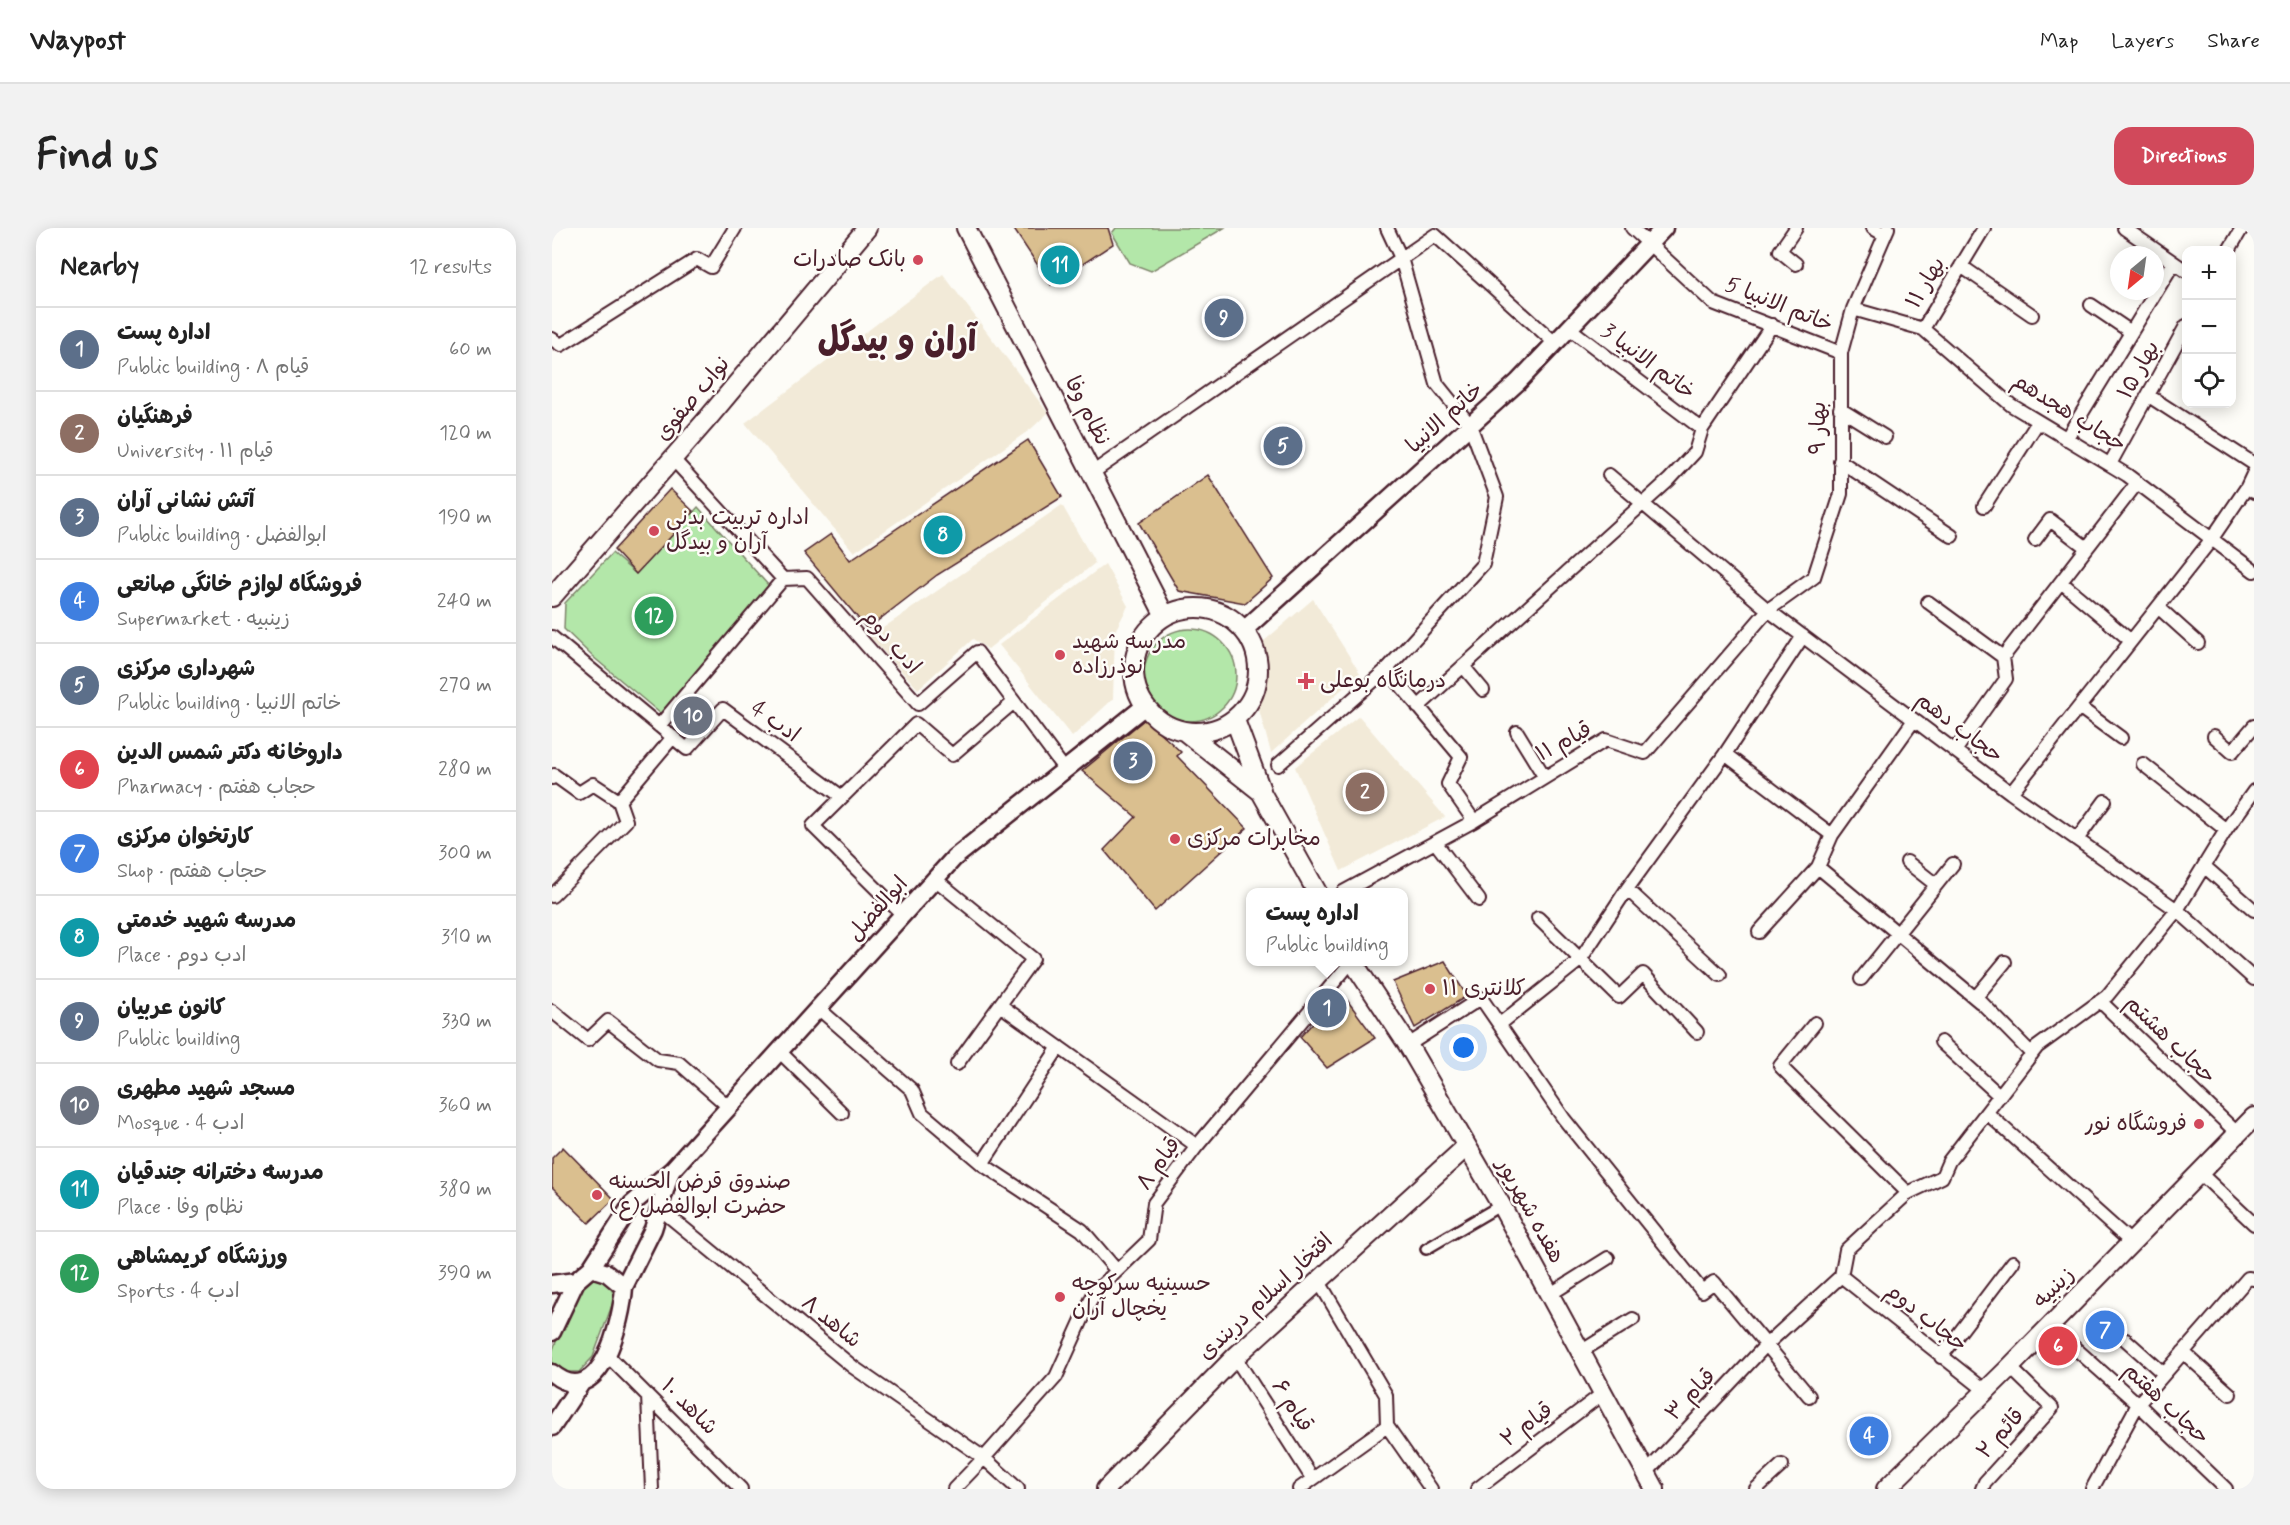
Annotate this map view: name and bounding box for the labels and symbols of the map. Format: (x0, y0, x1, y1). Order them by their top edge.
pin: 11 (1040, 243, 1080, 288)
place label: بانک صادرات (793, 246, 906, 274)
north arrow (2110, 246, 2164, 300)
street label: بهار ۱۱ (1900, 252, 1952, 314)
marker: بانک صادرات (911, 253, 925, 267)
street label: خاتم الانبیا 5 (1721, 271, 1837, 340)
pin: 9 (1204, 296, 1244, 340)
district label: آران و بیدگل (817, 318, 979, 364)
street label: خاتم الانبیا 3 (1595, 318, 1700, 407)
street label: بهار ۱۵ (2112, 336, 2166, 404)
street label: نواب صفوی (649, 351, 737, 447)
street label: حجاب هجدهم (2006, 367, 2131, 460)
street label: نظام وفا (1057, 372, 1116, 451)
street label: خاتم الانبیا (1401, 376, 1490, 461)
street label: بهار ۹ (1805, 401, 1833, 455)
pin: 5 (1264, 424, 1302, 468)
place label: اداره تربیت بدنی آران و بیدگل (666, 504, 809, 557)
pin: 8 (924, 512, 962, 558)
marker: اداره تربیت بدنی آران و بیدگل (647, 524, 661, 538)
pin: 12 (634, 594, 674, 638)
street label: ادب دوم (854, 604, 927, 682)
place label: مدرسه شهید نوذرزاده (1072, 628, 1186, 681)
marker: مدرسه شهید نوذرزاده (1053, 648, 1067, 662)
place label: درمانگاه بوعلی (1320, 667, 1446, 695)
marker: درمانگاه بوعلی (1297, 672, 1315, 690)
street label: حجاب دهم (1909, 686, 2008, 771)
pin: 10 (674, 694, 712, 738)
street label: ادب 4 (745, 695, 805, 749)
street label: قیام ۱۱ (1531, 716, 1597, 769)
pin: 3 (1114, 738, 1152, 784)
pin: 2 (1346, 770, 1384, 814)
place label: مخابرات مرکزی (1187, 825, 1321, 853)
marker: مخابرات مرکزی (1168, 832, 1182, 846)
street label: ابوالفضل (841, 871, 915, 947)
place label: کلانتری ۱۱ (1442, 975, 1526, 1003)
marker: کلانتری ۱۱ (1423, 982, 1437, 996)
pin: 1 (1308, 986, 1346, 1030)
street label: حجاب هشتم (2118, 989, 2222, 1091)
your location (1449, 1033, 1478, 1062)
place label: فروشگاه نور (2084, 1110, 2187, 1138)
marker: فروشگاه نور (2192, 1117, 2206, 1131)
street label: قیام ۸ (1131, 1132, 1188, 1197)
street label: هفده شهریور (1489, 1152, 1570, 1269)
place label: صندوق قرض الحسنه حضرت ابوالفضل(ع) (609, 1168, 791, 1221)
marker: صندوق قرض الحسنه حضرت ابوالفضل(ع) (590, 1188, 604, 1202)
street label: افتخار اسلام دربندی (1193, 1227, 1340, 1367)
street label: زینبیه (2027, 1261, 2081, 1315)
place label: حسینیه سرکوچه یخچال آران (1072, 1270, 1211, 1323)
street label: حجاب دوم (1878, 1277, 1973, 1360)
street label: شاهد ۸ (795, 1289, 867, 1355)
marker: حسینیه سرکوچه یخچال آران (1053, 1290, 1067, 1304)
pin: 7 (2086, 1308, 2124, 1352)
pin: 6 (2038, 1324, 2078, 1368)
street label: حجاب هفتم (2116, 1357, 2215, 1452)
street label: قیام ۳ (1660, 1363, 1723, 1428)
street label: شاهد ۱۰ (655, 1373, 723, 1441)
street label: قیام ۶ (1264, 1374, 1319, 1438)
street label: قیام ۲ (1495, 1396, 1559, 1455)
street label: قائم ۲ (1971, 1403, 2032, 1466)
pin: 4 (1850, 1414, 1888, 1458)

